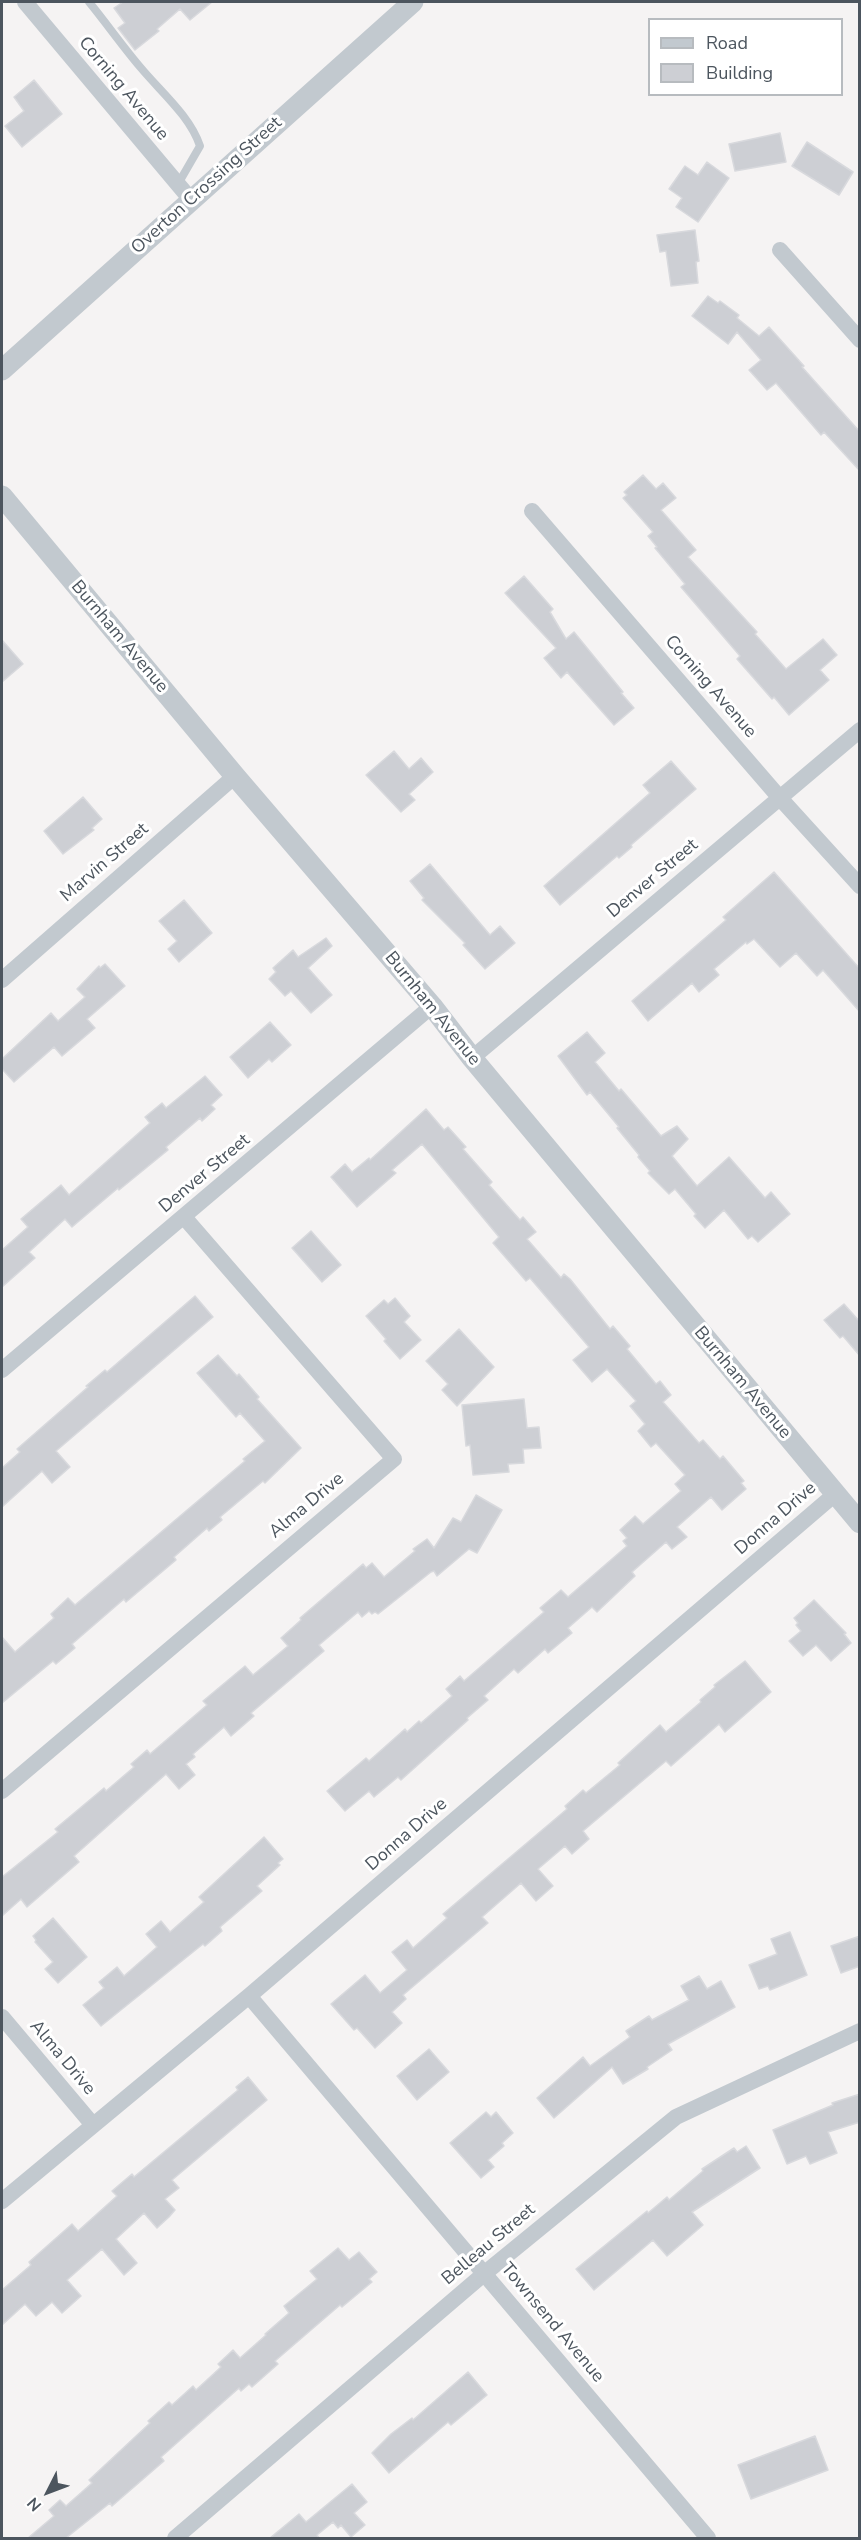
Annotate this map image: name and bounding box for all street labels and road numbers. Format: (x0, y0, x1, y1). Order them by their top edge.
street label: Corning Avenue (73, 33, 173, 145)
street label: Overton Crossing Street (127, 113, 287, 259)
street label: Burnham Avenue (66, 576, 172, 698)
street label: Corning Avenue (660, 631, 760, 743)
street label: Marvin Street (57, 819, 153, 907)
street label: Denver Street (603, 835, 703, 923)
street label: Burnham Avenue (380, 948, 484, 1070)
street label: Denver Street (155, 1130, 255, 1218)
street label: Burnham Avenue (689, 1322, 795, 1444)
street label: Alma Drive (265, 1469, 349, 1543)
street label: Donna Drive (731, 1478, 821, 1560)
street label: Donna Drive (362, 1794, 452, 1876)
street label: Alma Drive (25, 2016, 99, 2100)
street label: Belleau Street (438, 2200, 540, 2290)
street label: Townsend Avenue (496, 2259, 608, 2387)

